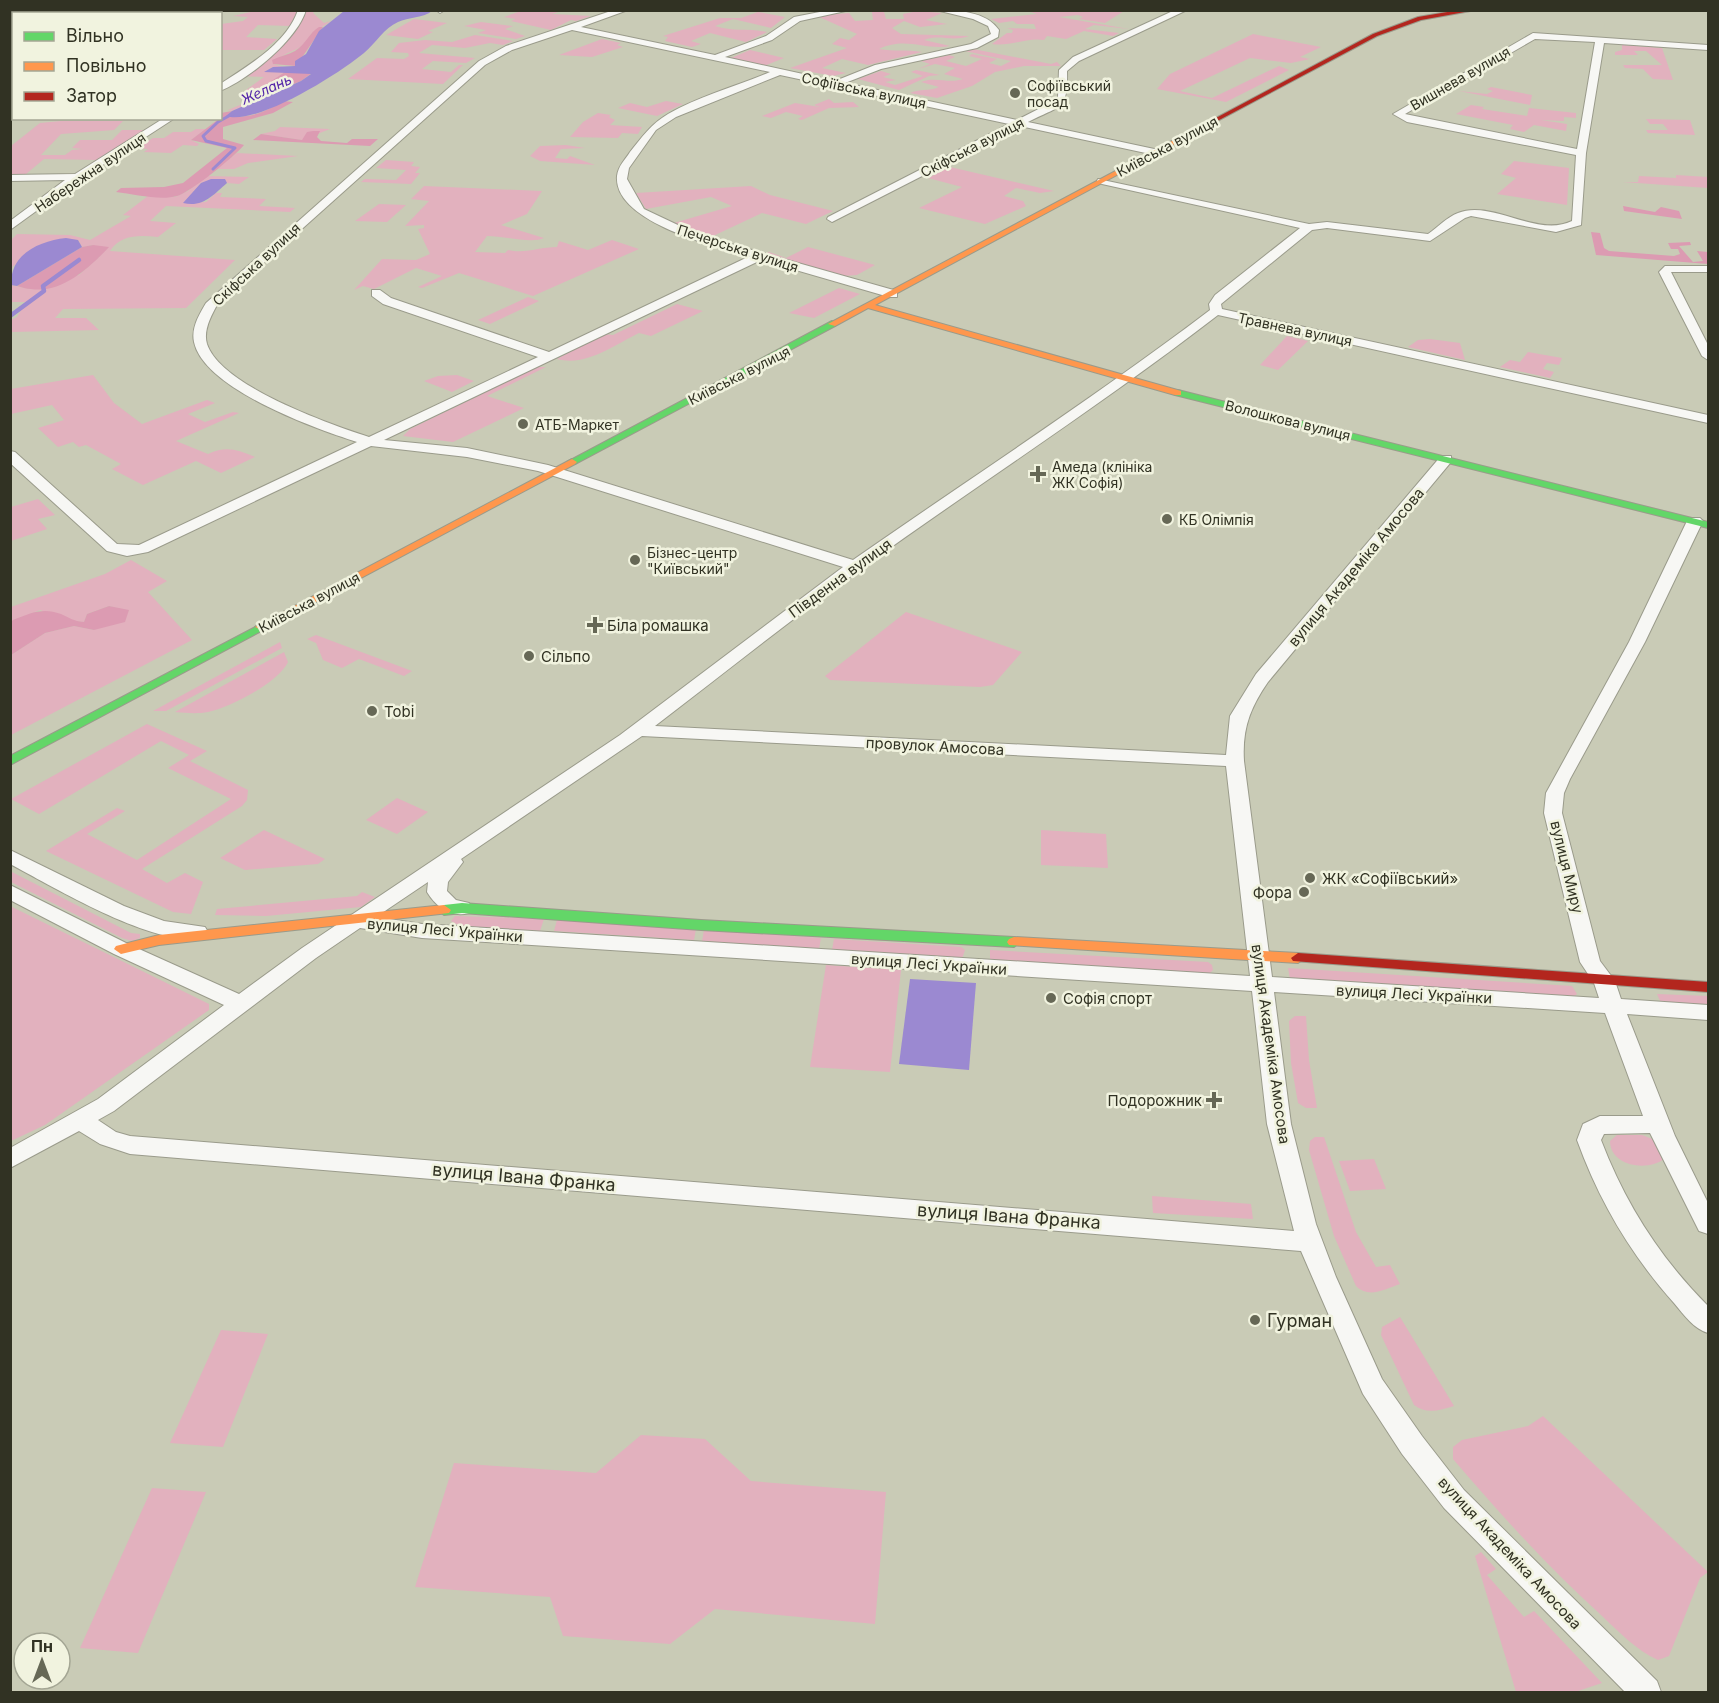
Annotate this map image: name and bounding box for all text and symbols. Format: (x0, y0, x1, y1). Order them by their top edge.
legend (12, 12, 222, 120)
text: Вільно (66, 25, 124, 46)
street label: Вишнева вулиця (1407, 42, 1513, 114)
text: Повільно (66, 55, 147, 76)
street label: Софіївська вулиця (800, 69, 928, 111)
water label: Желань (237, 70, 294, 108)
place label: Софіївський посад (1027, 77, 1111, 110)
text: Затор (66, 85, 117, 106)
marker: Софіївський посад (1008, 86, 1022, 100)
street label: Київська вулиця (1113, 112, 1221, 180)
street label: Скіфська вулиця (917, 114, 1027, 180)
street label: Набережна вулиця (31, 129, 149, 215)
street label: Скіфська вулиця (209, 219, 303, 309)
street label: Печерська вулиця (675, 220, 801, 276)
street label: Травнева вулиця (1236, 309, 1354, 349)
street label: Київська вулиця (685, 342, 793, 408)
street label: Волошкова вулиця (1224, 396, 1352, 444)
place label: АТБ-Маркет (535, 416, 620, 433)
marker: АТБ-Маркет (516, 417, 530, 431)
place label: Амеда (клініка ЖК Софія) (1052, 458, 1152, 491)
marker: Амеда (клініка ЖК Софія) (1029, 465, 1047, 483)
street label: вулиця Академіка Амосова (1284, 484, 1428, 650)
place label: КБ Олімпія (1179, 511, 1254, 528)
marker: КБ Олімпія (1160, 512, 1174, 526)
street label: Південна вулиця (785, 534, 895, 622)
place label: Бізнес-центр "Київський" (647, 544, 737, 577)
marker: Бізнес-центр "Київський" (628, 553, 642, 567)
street label: Київська вулиця (255, 568, 363, 636)
place label: Біла ромашка (607, 616, 709, 635)
marker: Біла ромашка (588, 618, 602, 632)
place label: Сільпо (541, 647, 590, 666)
marker: Сільпо (522, 649, 536, 663)
place label: Tobi (384, 702, 414, 721)
marker: Tobi (365, 704, 379, 718)
street label: провулок Амосова (865, 733, 1005, 759)
street label: вулиця Миру (1546, 819, 1588, 916)
place label: ЖК «Софіївський» (1322, 869, 1458, 888)
marker: ЖК «Софіївський» (1303, 871, 1317, 885)
place label: Фора (1253, 883, 1292, 902)
marker: Фора (1297, 885, 1311, 899)
street label: вулиця Лесі Українки (366, 914, 524, 946)
street label: вулиця Академіка Амосова (1248, 943, 1294, 1145)
street label: вулиця Лесі Українки (850, 949, 1008, 979)
street label: вулиця Лесі Українки (1335, 980, 1493, 1008)
place label: Софія спорт (1063, 989, 1152, 1008)
marker: Софія спорт (1044, 991, 1058, 1005)
place label: Подорожник (1108, 1091, 1202, 1110)
marker: Подорожник (1207, 1093, 1221, 1107)
street label: вулиця Івана Франка (431, 1159, 617, 1195)
street label: вулиця Івана Франка (917, 1199, 1101, 1233)
place label: Гурман (1267, 1310, 1332, 1331)
marker: Гурман (1248, 1313, 1262, 1327)
street label: вулиця Академіка Амосова (1434, 1473, 1586, 1633)
north arrow (12, 1631, 72, 1691)
text: Пн (31, 1636, 53, 1656)

